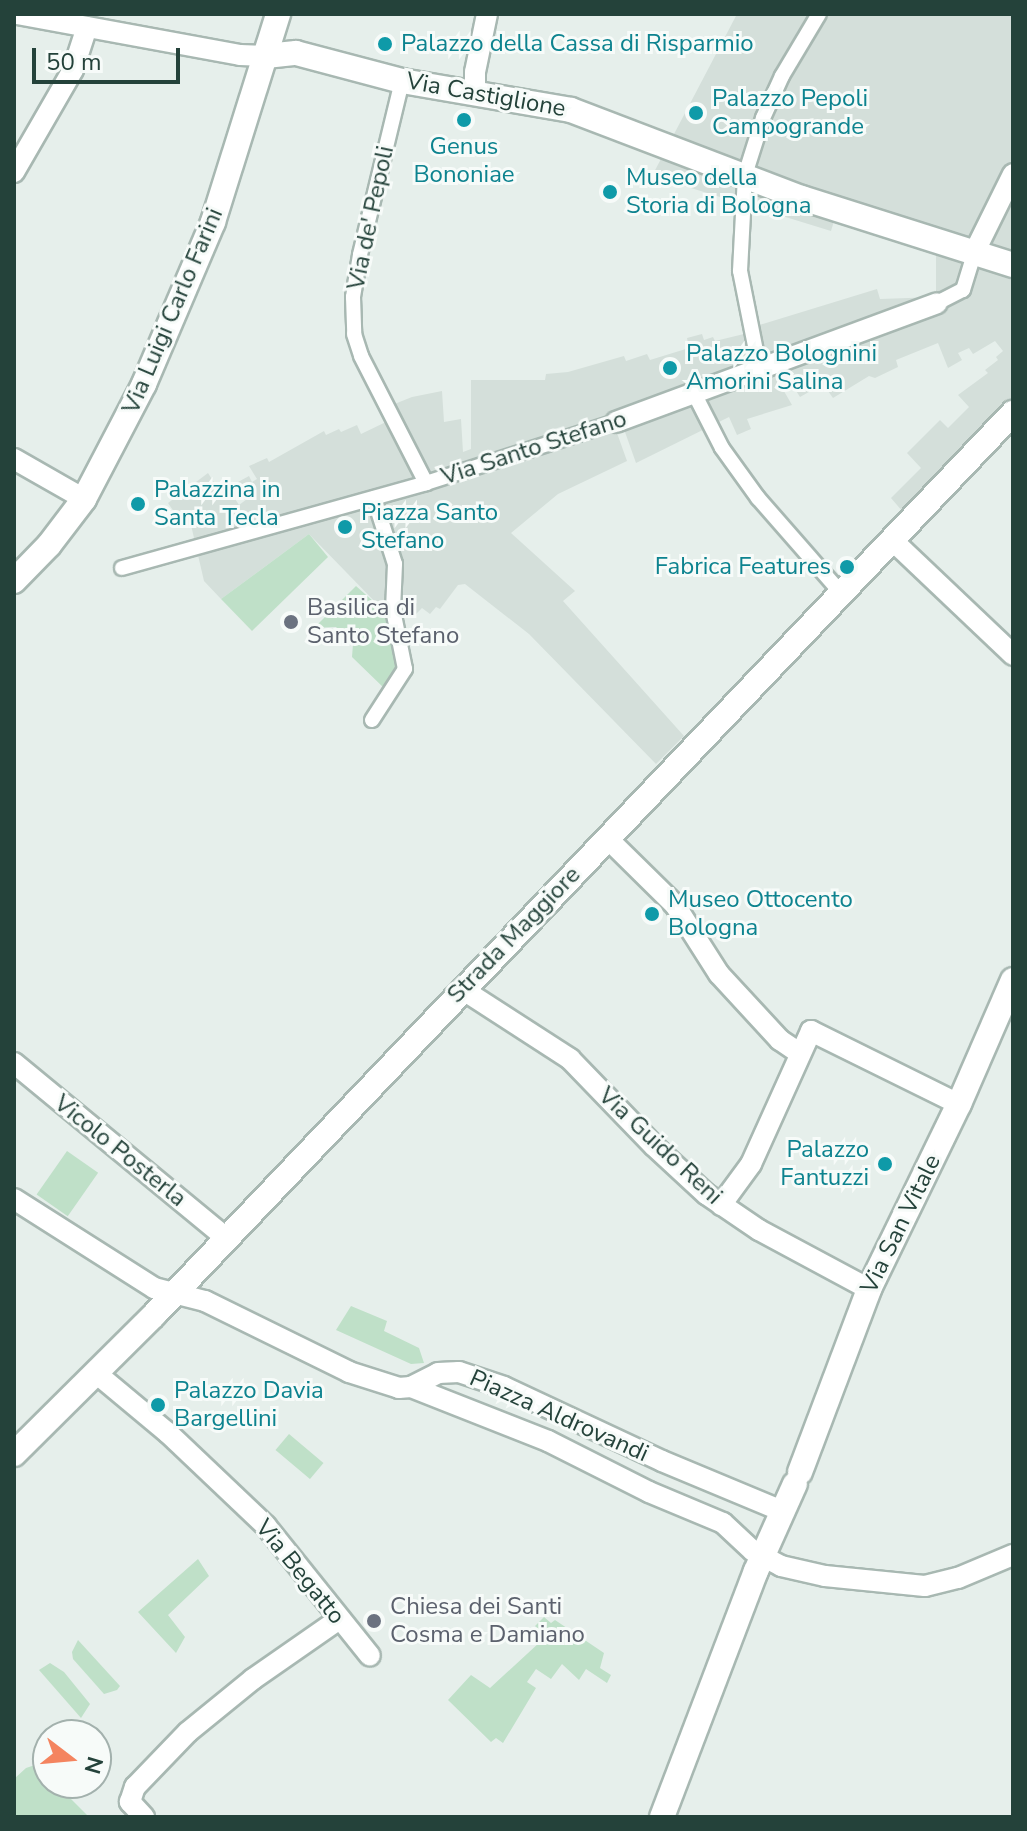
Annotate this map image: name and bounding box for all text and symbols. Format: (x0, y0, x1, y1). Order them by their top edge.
place label: Palazzo della Cassa di Risparmio (401, 30, 754, 58)
scale bar (36, 32, 184, 82)
marker: Palazzo della Cassa di Risparmio (376, 35, 394, 53)
text: 50 m (46, 46, 102, 78)
street label: Via Castiglione (404, 67, 568, 123)
place label: Palazzo Pepoli Campogrande (712, 85, 868, 141)
marker: Palazzo Pepoli Campogrande (687, 104, 705, 122)
marker: Genus Bononiae (455, 111, 473, 129)
place label: Genus Bononiae (413, 133, 515, 189)
street label: Via de' Pepoli (342, 143, 400, 293)
place label: Museo della Storia di Bologna (626, 164, 811, 220)
marker: Museo della Storia di Bologna (601, 183, 619, 201)
street label: Via Luigi Carlo Farini (117, 204, 229, 418)
place label: Palazzo Bolognini Amorini Salina (686, 340, 877, 396)
marker: Palazzo Bolognini Amorini Salina (661, 359, 679, 377)
street label: Via Santo Stefano (438, 404, 630, 492)
place label: Palazzina in Santa Tecla (154, 476, 281, 532)
marker: Palazzina in Santa Tecla (129, 495, 147, 513)
place label: Piazza Santo Stefano (361, 499, 498, 555)
marker: Piazza Santo Stefano (336, 518, 354, 536)
place label: Fabrica Features (655, 553, 831, 581)
marker: Fabrica Features (838, 558, 856, 576)
place label: Basilica di Santo Stefano (307, 594, 459, 650)
marker: Basilica di Santo Stefano (282, 613, 300, 631)
street label: Strada Maggiore (442, 861, 586, 1009)
place label: Museo Ottocento Bologna (668, 886, 853, 942)
marker: Museo Ottocento Bologna (643, 905, 661, 923)
street label: Via Guido Reni (592, 1081, 728, 1211)
street label: Vicolo Posterla (48, 1089, 192, 1213)
place label: Palazzo Fantuzzi (780, 1136, 869, 1192)
street label: Via San Vitale (855, 1150, 947, 1298)
marker: Palazzo Fantuzzi (876, 1155, 894, 1173)
street label: Piazza Aldrovandi (465, 1364, 653, 1468)
place label: Palazzo Davia Bargellini (174, 1377, 324, 1433)
marker: Palazzo Davia Bargellini (149, 1396, 167, 1414)
street label: Via Begatto (249, 1514, 351, 1630)
place label: Chiesa dei Santi Cosma e Damiano (390, 1593, 585, 1649)
marker: Chiesa dei Santi Cosma e Damiano (365, 1612, 383, 1630)
north arrow (32, 1719, 112, 1799)
text: N (76, 1753, 110, 1777)

